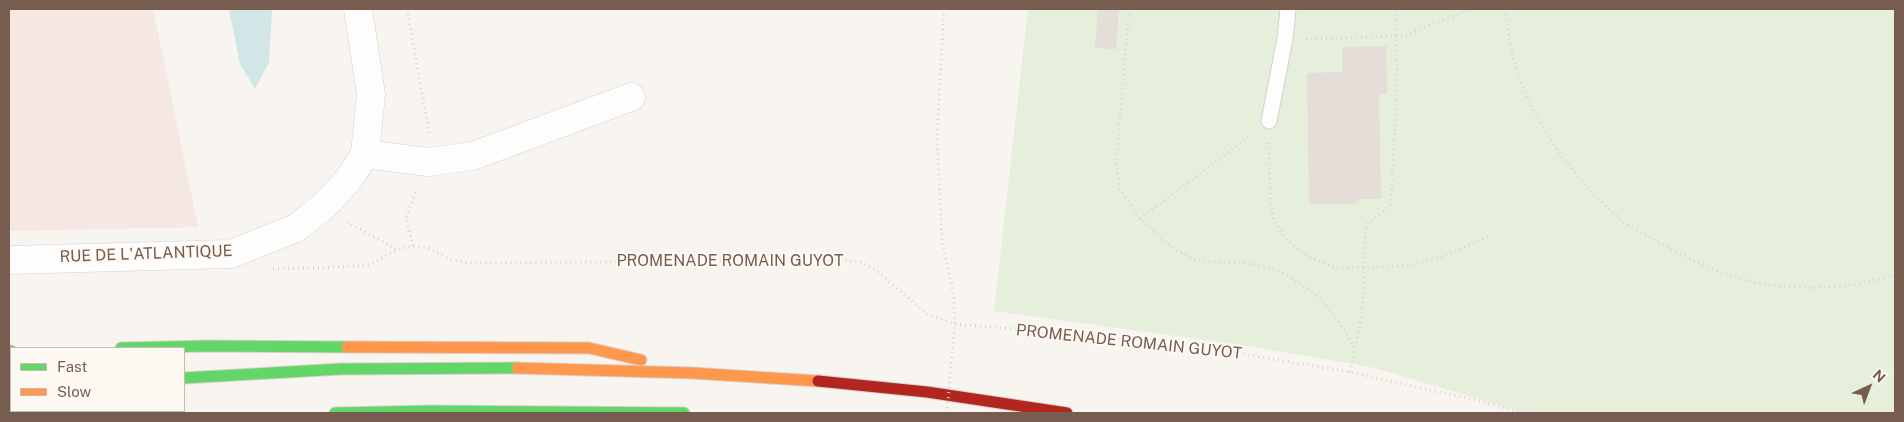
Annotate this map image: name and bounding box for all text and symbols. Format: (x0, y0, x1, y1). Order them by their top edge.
street label: RUE DE L'ATLANTIQUE (59, 241, 233, 267)
street label: PROMENADE ROMAIN GUYOT (616, 251, 844, 271)
street label: PROMENADE ROMAIN GUYOT (1015, 321, 1243, 363)
legend (10, 347, 185, 412)
text: Fast (57, 358, 87, 375)
north arrow (1844, 362, 1894, 412)
text: N (1870, 366, 1889, 386)
text: Slow (57, 383, 91, 400)

